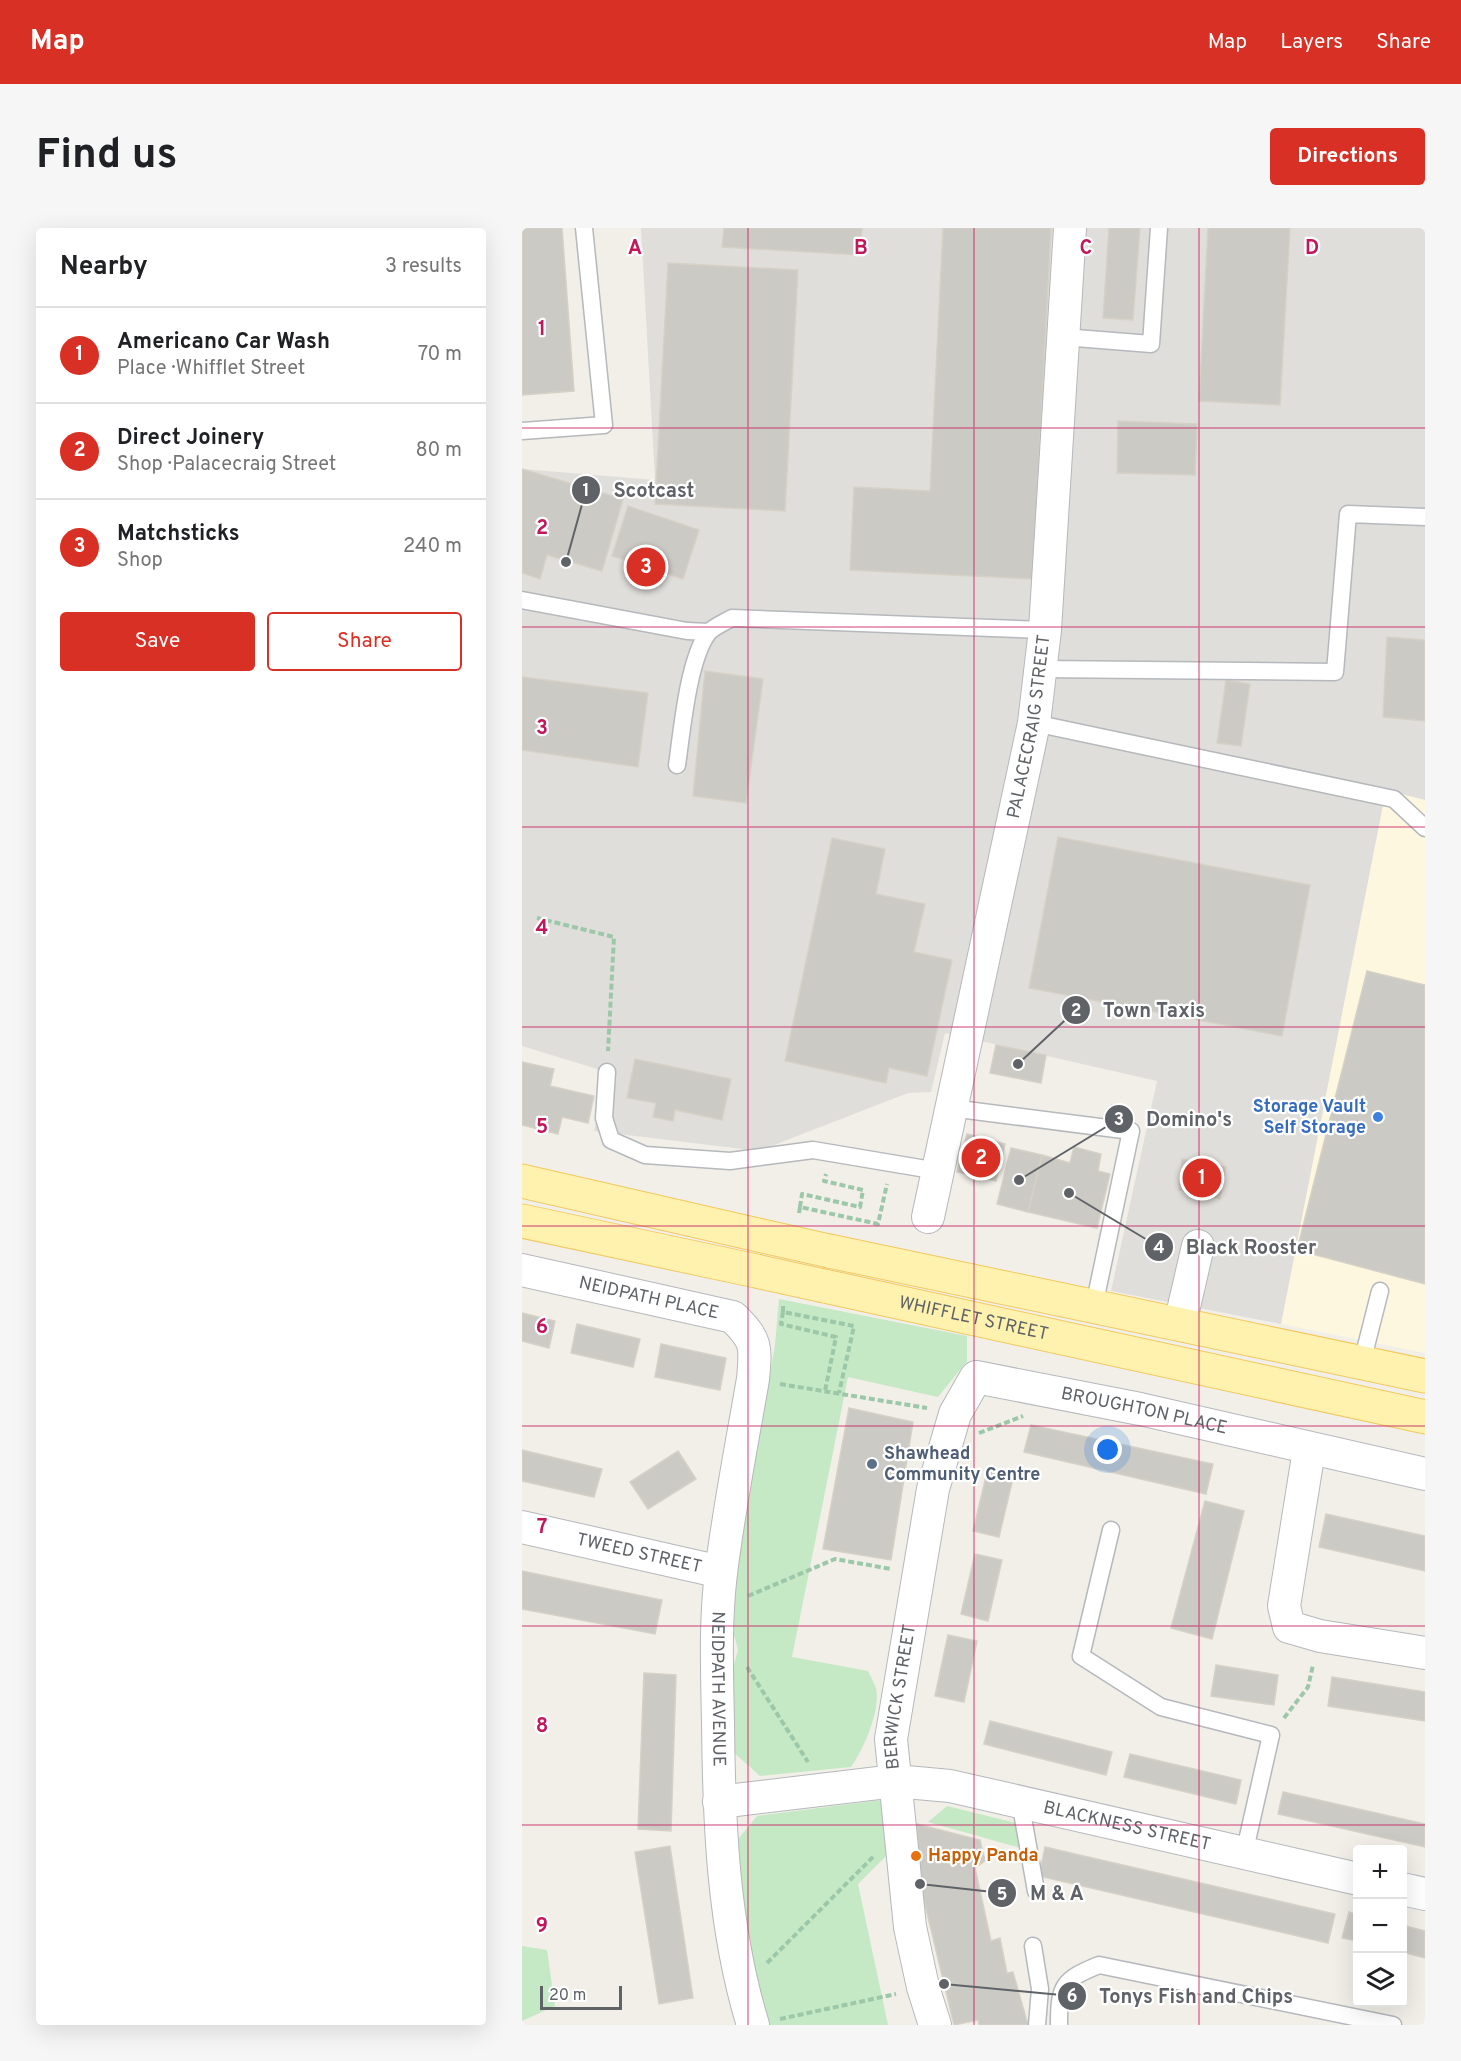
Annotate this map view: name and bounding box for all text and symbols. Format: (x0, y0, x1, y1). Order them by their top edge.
text: Map (30, 24, 85, 60)
text: Map (1208, 29, 1247, 56)
text: Layers (1280, 29, 1343, 56)
text: Share (1376, 29, 1431, 56)
button: Directions (1270, 128, 1425, 185)
text: Find us (36, 130, 177, 183)
text: A (628, 236, 642, 262)
text: B (854, 236, 868, 262)
text: C (1080, 236, 1092, 262)
text: D (1305, 236, 1319, 262)
text: Nearby (60, 251, 148, 284)
text: 3 results (385, 254, 462, 280)
text: 1 (538, 317, 546, 343)
text: Americano Car Wash (117, 329, 330, 356)
text: 1 (76, 342, 84, 368)
text: 70 m (418, 342, 462, 368)
text: Place · Whifflet Street (117, 356, 305, 382)
text: Direct Joinery (117, 425, 264, 452)
text: 2 (73, 438, 86, 464)
text: 80 m (416, 438, 462, 464)
text: Shop · Palacecraig Street (117, 452, 336, 478)
callout: Scotcast (571, 471, 706, 509)
text: Scotcast (614, 479, 695, 505)
text: 1 (582, 480, 590, 503)
text: 2 (536, 516, 548, 542)
text: Matchsticks (117, 521, 240, 548)
text: 3 (74, 534, 86, 560)
text: 240 m (403, 534, 462, 560)
pin: 3 (626, 544, 666, 590)
text: Shop (117, 548, 163, 574)
button: Save (60, 612, 255, 671)
button: Share (267, 612, 462, 671)
street label: PALACECRAIG STREET (1002, 633, 1056, 821)
text: 3 (536, 716, 548, 742)
text: 4 (536, 916, 548, 942)
callout: Town Taxis (1061, 991, 1217, 1029)
text: Town Taxis (1103, 999, 1205, 1025)
text: 2 (1070, 1000, 1082, 1023)
place label: Storage Vault Self Storage (1253, 1096, 1366, 1140)
callout: Domino's (1104, 1100, 1244, 1138)
text: Domino's (1146, 1108, 1232, 1134)
text: 3 (1114, 1109, 1124, 1132)
marker: Storage Vault Self Storage (1371, 1110, 1385, 1124)
text: 5 (536, 1115, 548, 1141)
pin: 2 (962, 1136, 1000, 1180)
pin: 1 (1182, 1156, 1222, 1200)
callout: Black Rooster (1144, 1228, 1328, 1266)
text: Black Rooster (1186, 1236, 1317, 1262)
text: 4 (1153, 1237, 1165, 1260)
street label: NEIDPATH PLACE (577, 1271, 721, 1325)
street label: WHIFFLET STREET (897, 1291, 1050, 1346)
text: 6 (536, 1315, 548, 1341)
street label: BROUGHTON PLACE (1059, 1382, 1230, 1440)
your location (1093, 1435, 1122, 1464)
place label: Shawhead Community Centre (884, 1443, 1040, 1487)
marker: Shawhead Community Centre (865, 1457, 879, 1471)
text: 7 (537, 1515, 547, 1541)
street label: TWEED STREET (574, 1528, 704, 1579)
street label: NEIDPATH AVENUE (705, 1611, 730, 1767)
street label: BERWICK STREET (879, 1623, 922, 1771)
text: 8 (536, 1714, 548, 1740)
street label: BLACKNESS STREET (1041, 1796, 1213, 1857)
place label: Happy Panda (928, 1845, 1039, 1868)
map controls (1353, 1845, 1407, 2007)
button: + (1353, 1845, 1407, 1899)
marker: Happy Panda (909, 1849, 923, 1863)
callout: M & A (987, 1874, 1096, 1912)
text: M & A (1030, 1882, 1084, 1908)
text: 5 (997, 1884, 1008, 1907)
button: − (1353, 1899, 1407, 1953)
text: 9 (536, 1914, 548, 1940)
button: layers (1353, 1953, 1407, 2007)
callout: Tonys Fish and Chips (1057, 1977, 1306, 2015)
scale bar (540, 1983, 622, 2010)
text: Tonys Fish and Chips (1099, 1985, 1293, 2011)
text: 20 m (549, 1986, 586, 2006)
text: 6 (1066, 1986, 1078, 2009)

